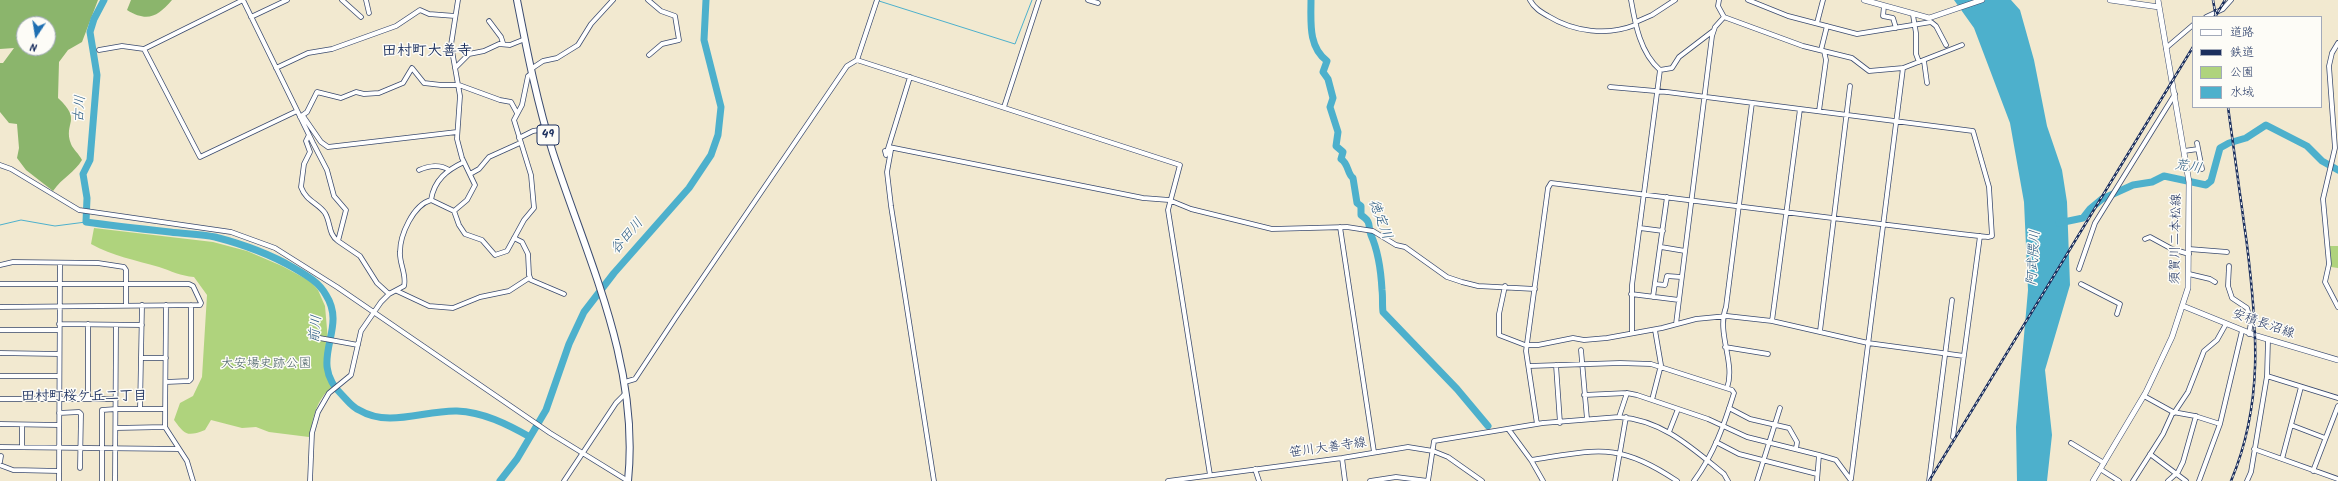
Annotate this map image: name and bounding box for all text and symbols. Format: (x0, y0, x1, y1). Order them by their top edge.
north arrow (16, 16, 56, 56)
legend (2192, 16, 2322, 108)
text: 道路 (2230, 23, 2254, 42)
text: N (28, 37, 39, 56)
district label: 田村町大善寺 (382, 43, 472, 61)
text: 鉄道 (2230, 43, 2254, 62)
text: 公園 (2230, 63, 2254, 82)
text: 水域 (2230, 83, 2254, 102)
water label: 古川 (71, 94, 91, 124)
road number: 49 (537, 125, 559, 145)
water label: 荒川 (2173, 157, 2203, 179)
street label: 須賀川二本松線 (2168, 193, 2186, 285)
water label: 徳定川 (1364, 197, 1394, 243)
water label: 谷田川 (608, 216, 648, 258)
water label: 阿武隈川 (2025, 229, 2045, 287)
street label: 安積長沼線 (2230, 307, 2296, 343)
water label: 前川 (307, 314, 327, 344)
park label: 大安場史跡公園 (221, 357, 311, 373)
district label: 田村町桜ケ丘二丁目 (21, 390, 147, 406)
street label: 笹川大善寺線 (1288, 436, 1368, 462)

